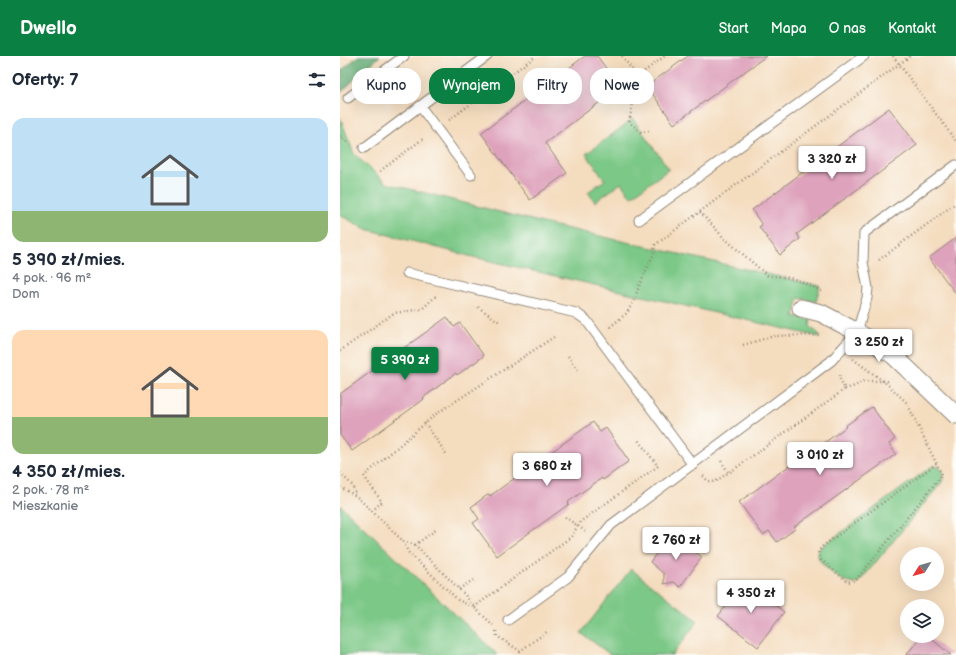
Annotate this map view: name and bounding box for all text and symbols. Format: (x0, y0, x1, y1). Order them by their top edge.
text: Dwello (20, 17, 77, 40)
text: Start (719, 20, 749, 37)
text: Mapa (771, 20, 807, 37)
text: O nas (829, 20, 866, 37)
text: Kontakt (888, 20, 936, 37)
chip: Kupno (352, 68, 421, 104)
chip: Wynajem (429, 68, 515, 104)
chip: Filtry (523, 68, 582, 104)
chip: Nowe (590, 68, 654, 104)
icon: filters (306, 69, 328, 91)
text: Oferty: 7 (12, 70, 79, 90)
icon: home (134, 144, 206, 216)
pin: 3 320 zł (791, 146, 873, 180)
text: 3 320 zł (807, 151, 857, 167)
text: 5 390 zł/mies. (12, 250, 125, 270)
text: 4 pok. · 96 m² (12, 270, 91, 286)
text: Dom (12, 286, 39, 302)
pin: 3 250 zł (838, 329, 920, 363)
text: 3 250 zł (854, 334, 904, 350)
pin: 5 390 zł (364, 347, 446, 381)
text: 5 390 zł (380, 352, 430, 368)
icon: home (134, 356, 206, 428)
pin: 3 010 zł (779, 442, 861, 476)
text: 3 010 zł (796, 447, 844, 463)
pin: 3 680 zł (506, 453, 588, 487)
text: 3 680 zł (522, 458, 572, 474)
text: 4 350 zł/mies. (12, 462, 125, 482)
text: 2 pok. · 78 m² (12, 482, 89, 498)
text: Mieszkanie (12, 498, 78, 514)
pin: 2 760 zł (635, 527, 717, 561)
text: 2 760 zł (651, 532, 701, 548)
north arrow (900, 547, 944, 591)
map controls (900, 547, 944, 643)
pin: 4 350 zł (710, 580, 792, 614)
text: 4 350 zł (726, 585, 776, 601)
button: layers (900, 599, 944, 643)

